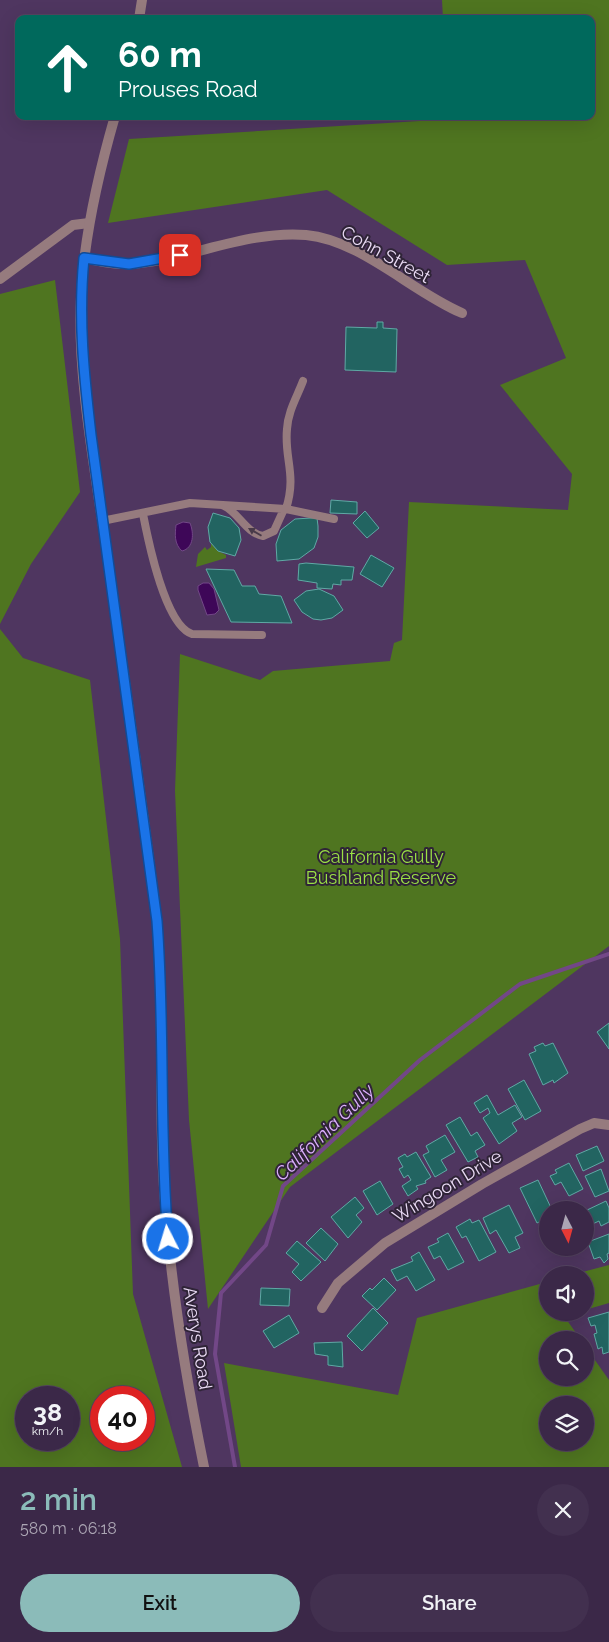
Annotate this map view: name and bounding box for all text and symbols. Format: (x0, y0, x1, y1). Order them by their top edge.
text: 60 m (118, 34, 202, 75)
icon: ahead (35, 35, 100, 100)
text: Prouses Road (118, 76, 258, 102)
street label: Cohn Street (338, 221, 434, 287)
pin (159, 234, 201, 276)
icon: arrive (166, 241, 194, 269)
one-way arrow (248, 528, 263, 536)
park label: California Gully Bushland Reserve (306, 846, 457, 888)
water label: California Gully (270, 1079, 379, 1185)
street label: Wingoon Drive (389, 1145, 506, 1227)
north arrow (539, 1201, 594, 1256)
map controls (539, 1201, 594, 1451)
position arrow (141, 1212, 193, 1264)
button: sound (539, 1266, 594, 1321)
street label: Averys Road (180, 1285, 216, 1391)
button: search (539, 1331, 594, 1386)
speed limit sign: 40 (90, 1386, 155, 1451)
button: layers (539, 1396, 594, 1451)
text: 38 (33, 1397, 62, 1427)
text: km/h (32, 1424, 63, 1438)
text: 2 min (20, 1482, 97, 1517)
button: close (537, 1484, 589, 1536)
text: 580 m · 06:18 (20, 1519, 117, 1538)
button: Exit (20, 1574, 300, 1632)
button: Share (310, 1574, 589, 1632)

